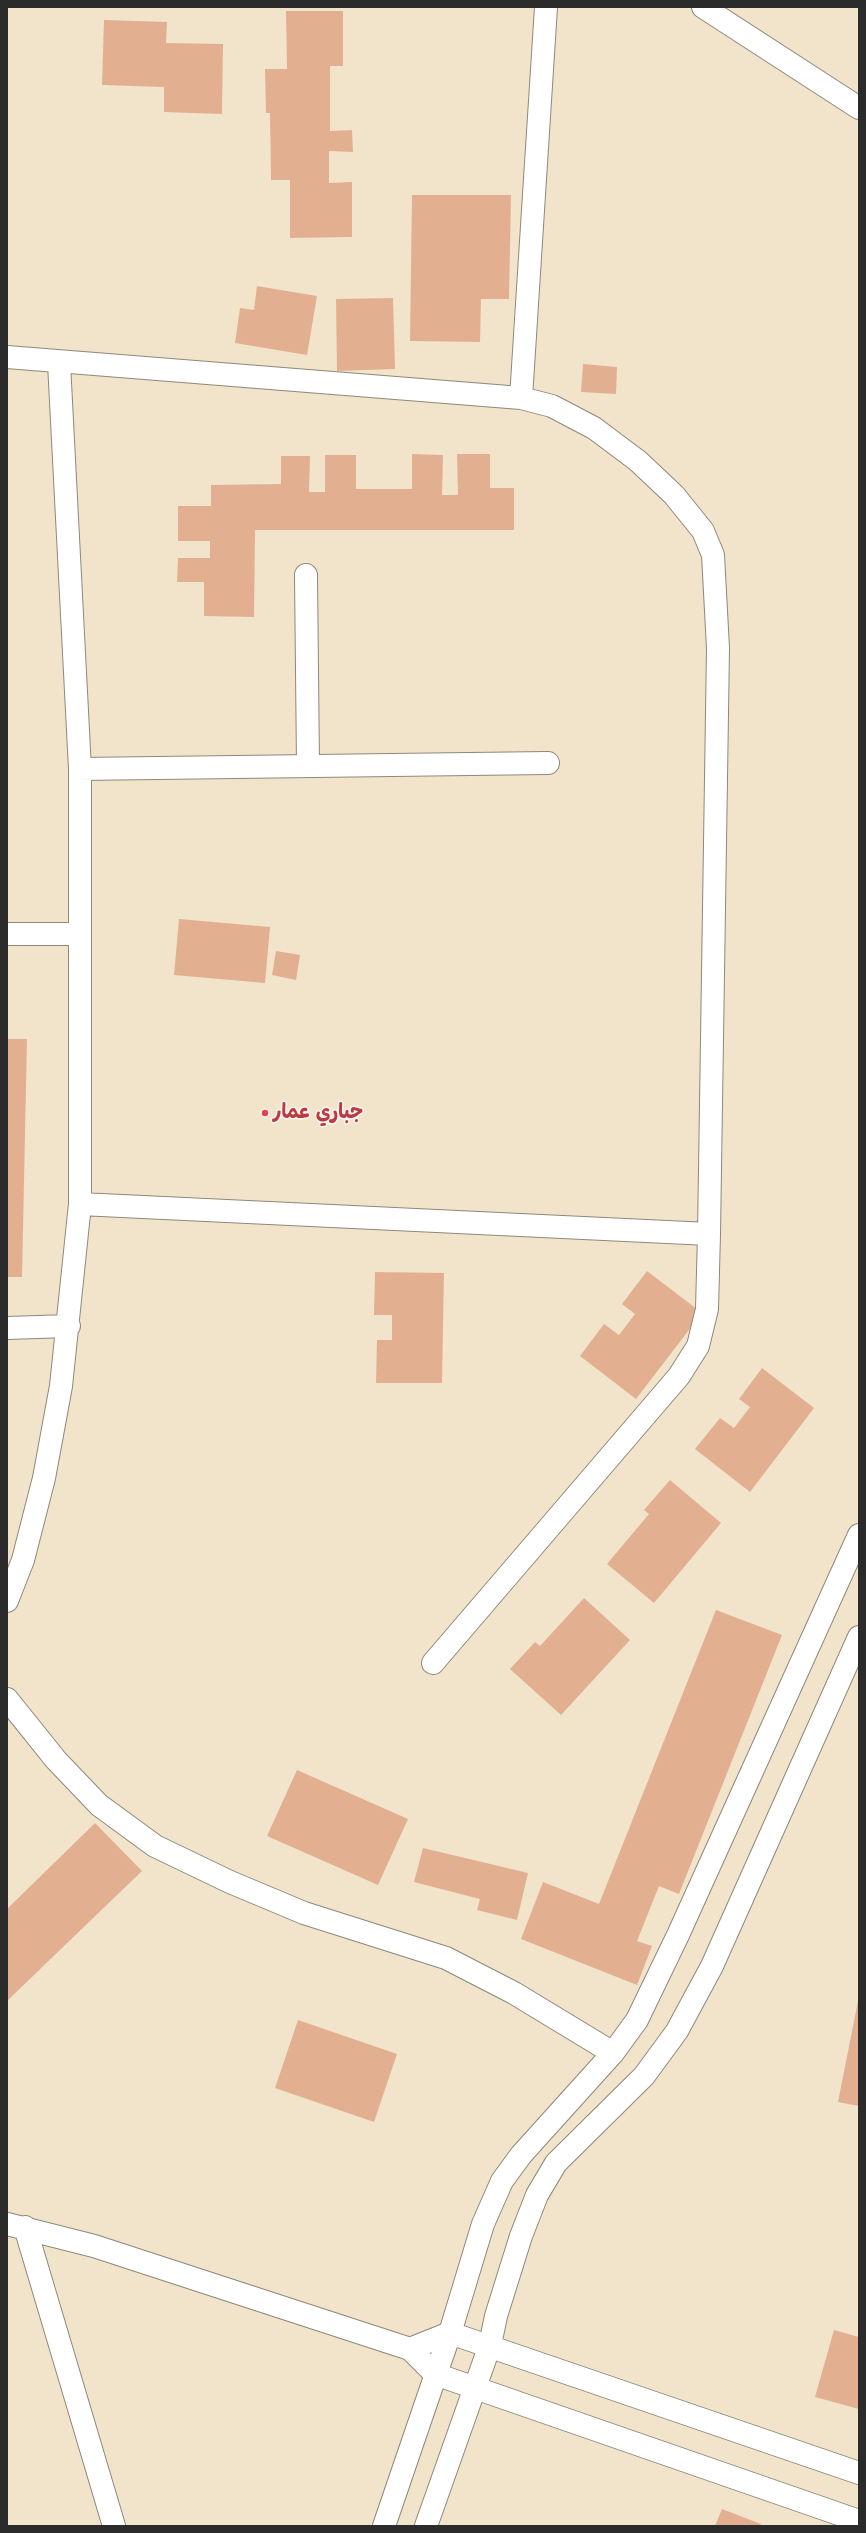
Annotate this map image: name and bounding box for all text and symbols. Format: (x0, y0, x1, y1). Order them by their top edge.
place label: جباري عمار (273, 1101, 363, 1125)
marker: جباري عمار (260, 1108, 270, 1118)

